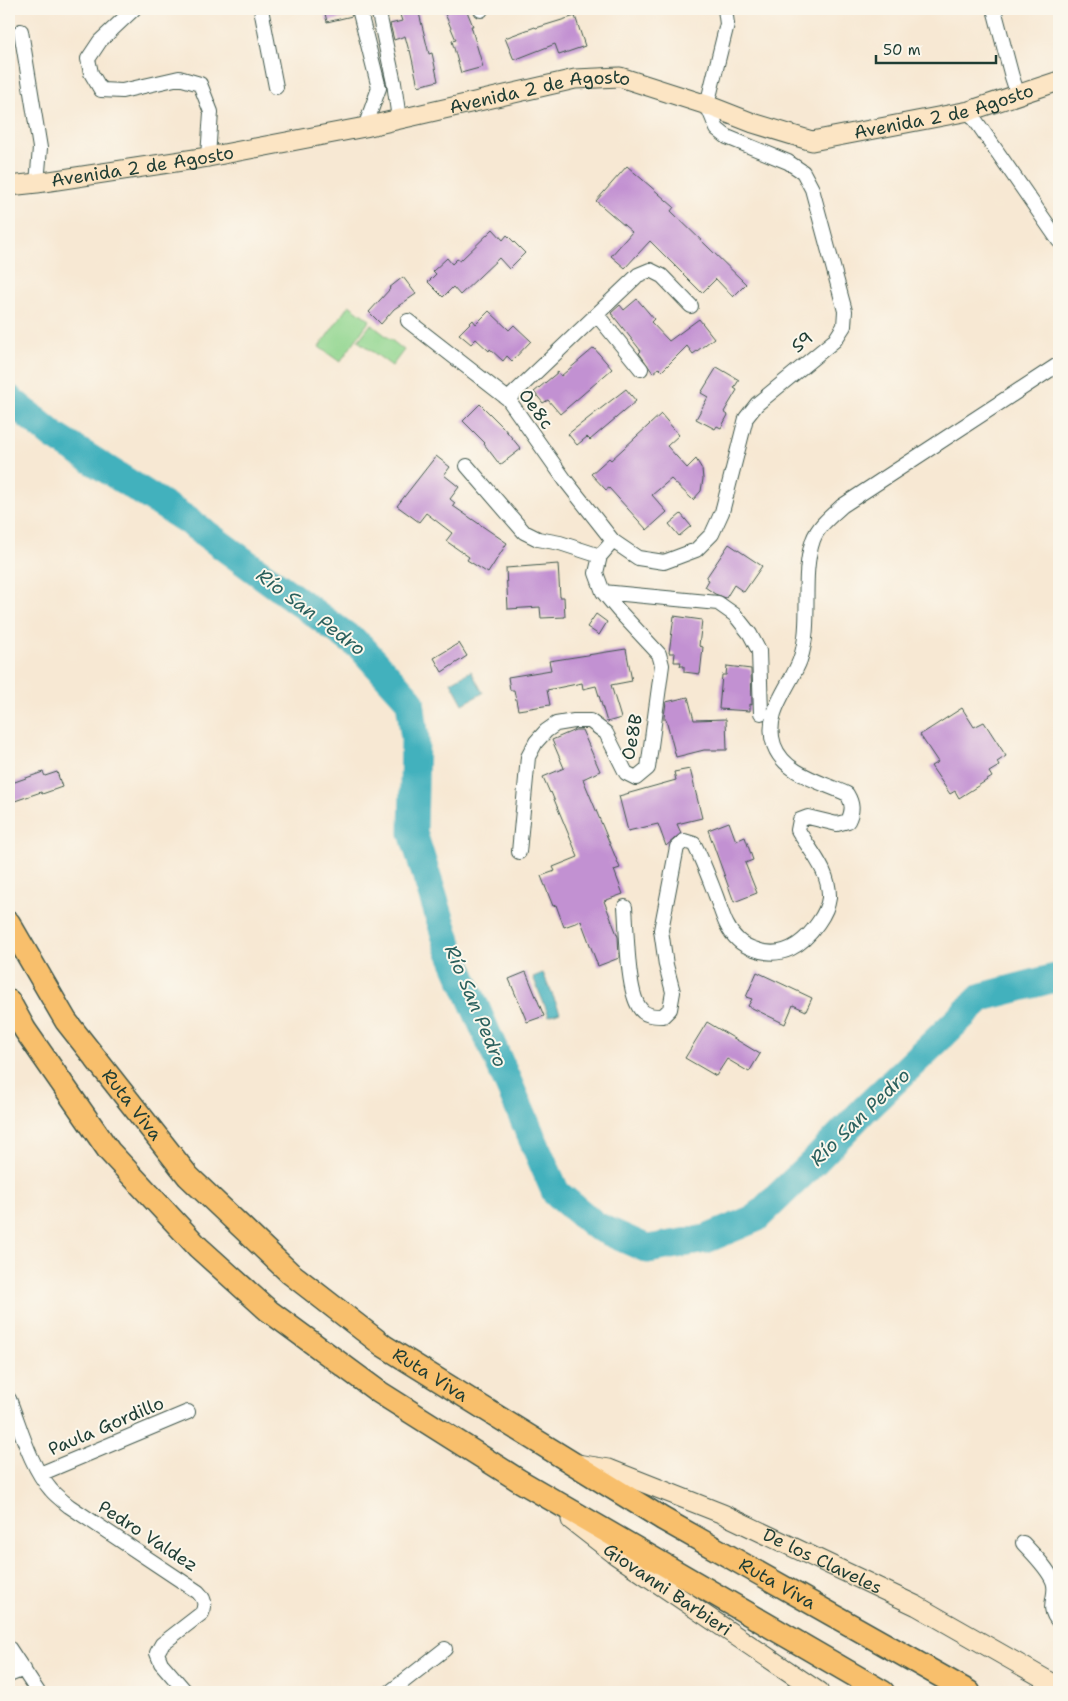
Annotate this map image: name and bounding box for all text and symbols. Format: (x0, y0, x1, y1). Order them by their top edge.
scale bar (876, 32, 996, 64)
text: 50 m (883, 40, 921, 60)
street label: Avenida 2 de Agosto (447, 65, 634, 119)
street label: Avenida 2 de Agosto (852, 78, 1037, 145)
street label: Avenida 2 de Agosto (50, 140, 236, 193)
street label: S9 (786, 326, 818, 358)
street label: Oe8c (513, 384, 559, 434)
water label: Río San Pedro (251, 563, 371, 661)
street label: Oe8B (616, 712, 648, 762)
water label: Río San Pedro (439, 941, 513, 1071)
water label: Río San Pedro (804, 1063, 916, 1171)
street label: Ruta Viva (96, 1064, 168, 1146)
street label: Ruta Viva (388, 1342, 473, 1407)
street label: Paula Gordillo (44, 1391, 168, 1461)
street label: Pedro Valdez (94, 1495, 202, 1577)
street label: De los Claveles (759, 1523, 886, 1600)
street label: Giovanni Barbieri (598, 1537, 736, 1642)
street label: Ruta Viva (735, 1552, 820, 1615)

